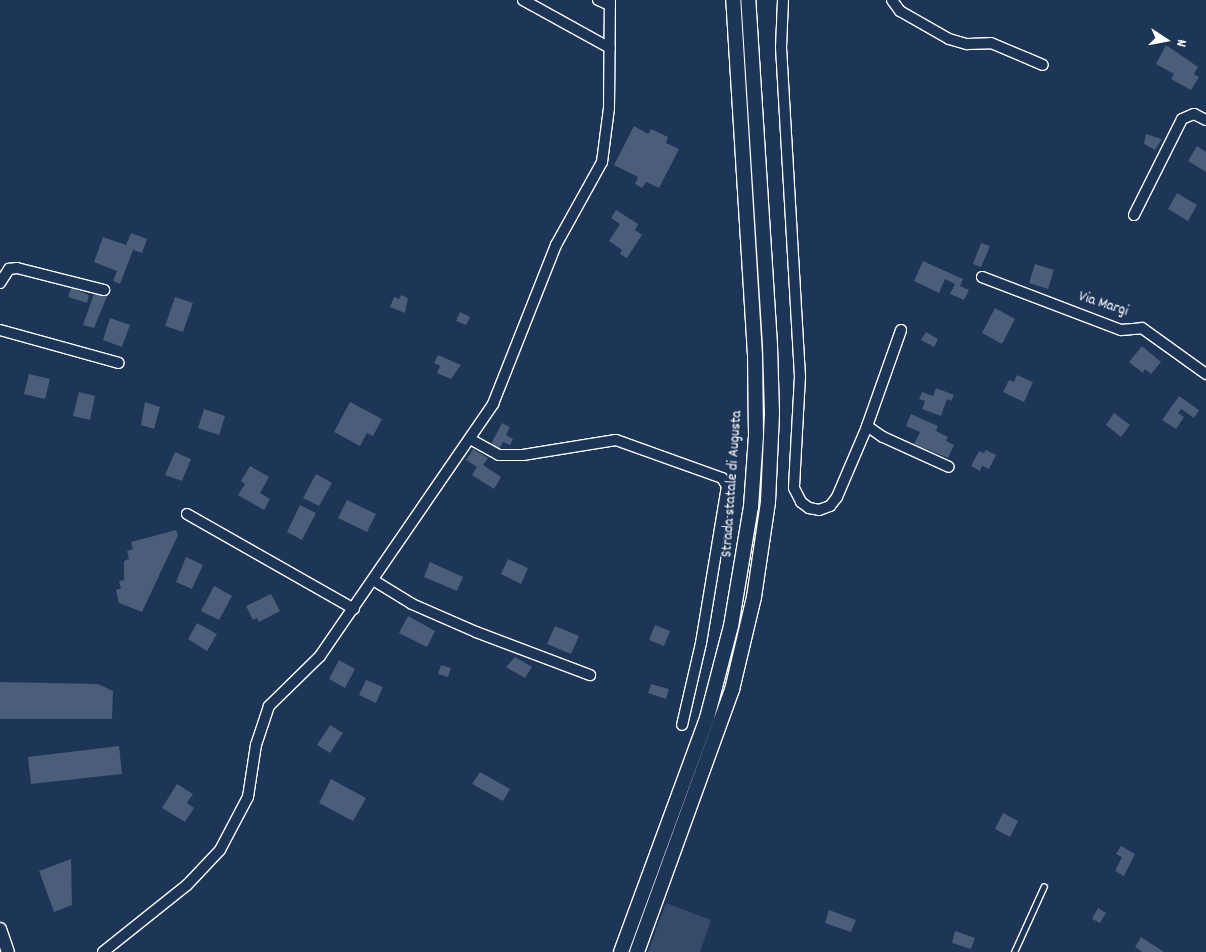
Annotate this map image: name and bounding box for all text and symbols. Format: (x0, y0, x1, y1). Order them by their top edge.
north arrow (1141, 15, 1191, 65)
text: N (1170, 38, 1191, 48)
street label: Via Margi (1076, 289, 1130, 321)
street label: Strada statale di Augusta (719, 410, 747, 558)

